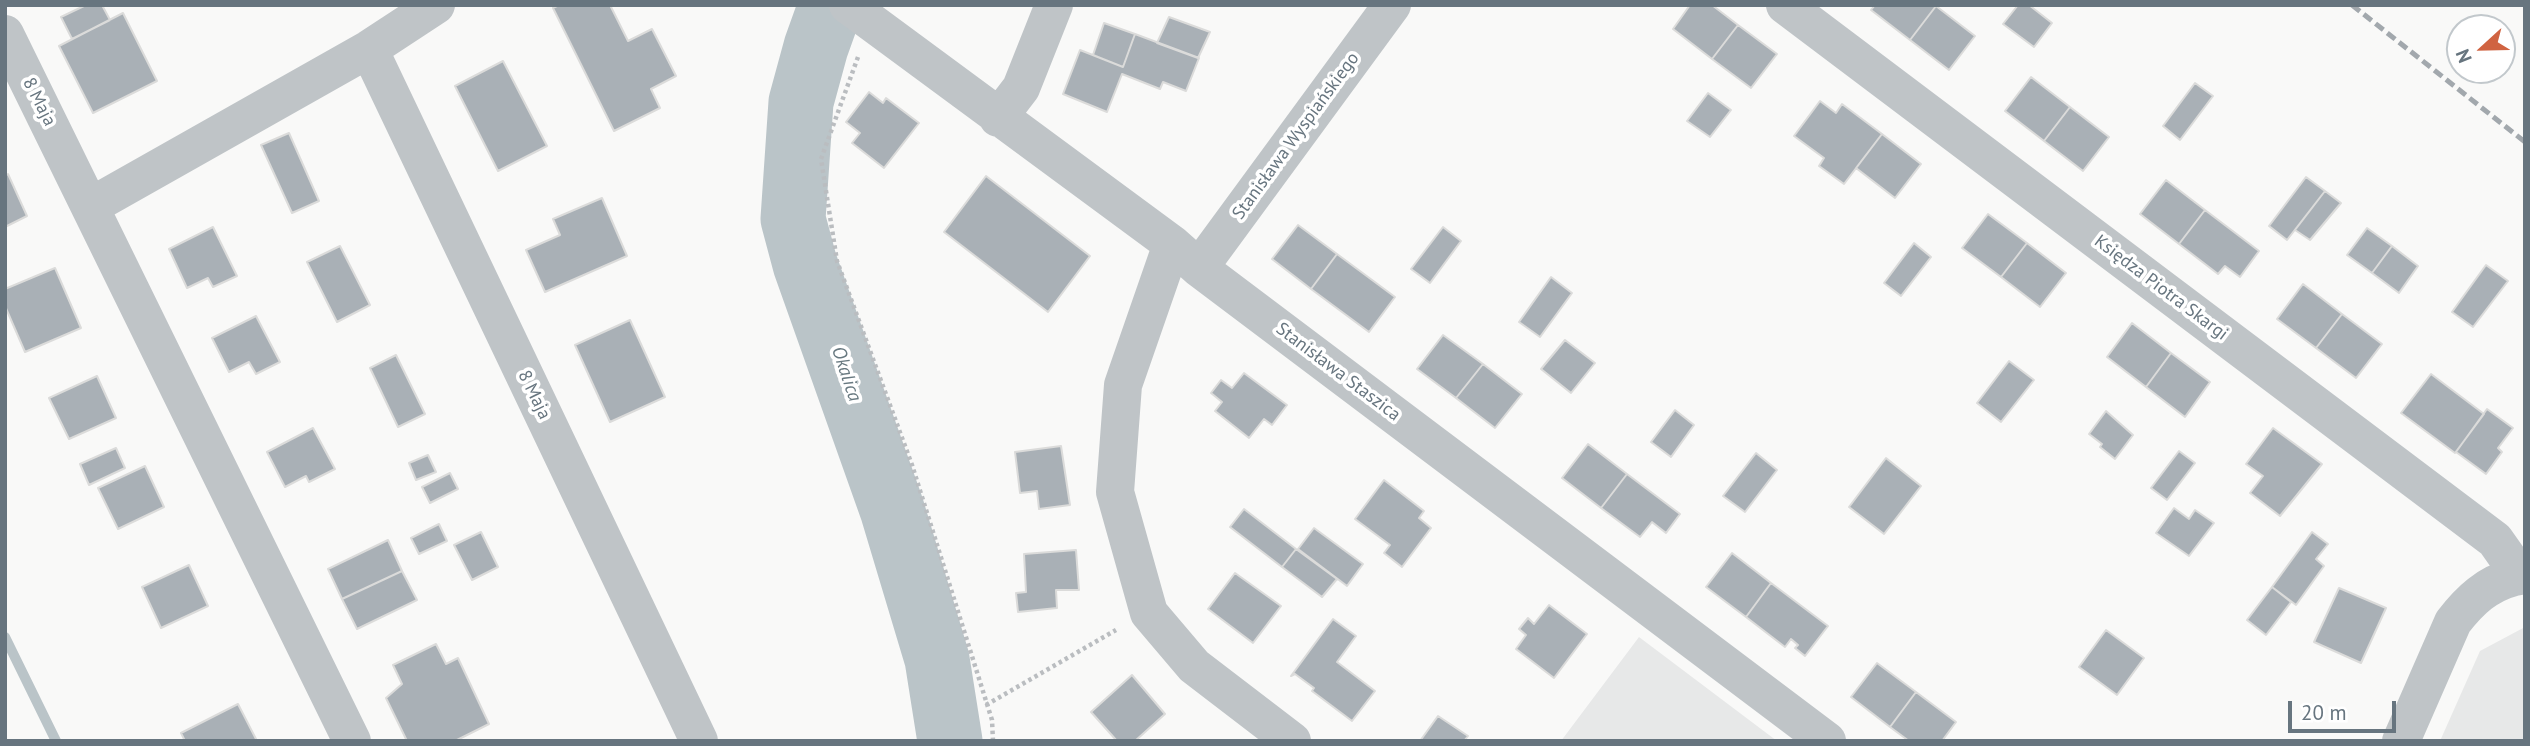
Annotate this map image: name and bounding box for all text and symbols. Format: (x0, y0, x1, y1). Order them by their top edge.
north arrow (2446, 14, 2516, 84)
text: N (2450, 46, 2477, 66)
street label: Stanisława Wyspiańskiego (1228, 48, 1364, 224)
street label: 8 Maja (18, 74, 60, 130)
street label: Księdza Piotra Skargi (2090, 231, 2232, 345)
street label: Stanisława Staszica (1272, 318, 1404, 426)
water label: Okalica (826, 344, 866, 404)
street label: 8 Maja (513, 367, 555, 423)
scale bar (2292, 686, 2400, 730)
text: 20 m (2301, 699, 2347, 726)

